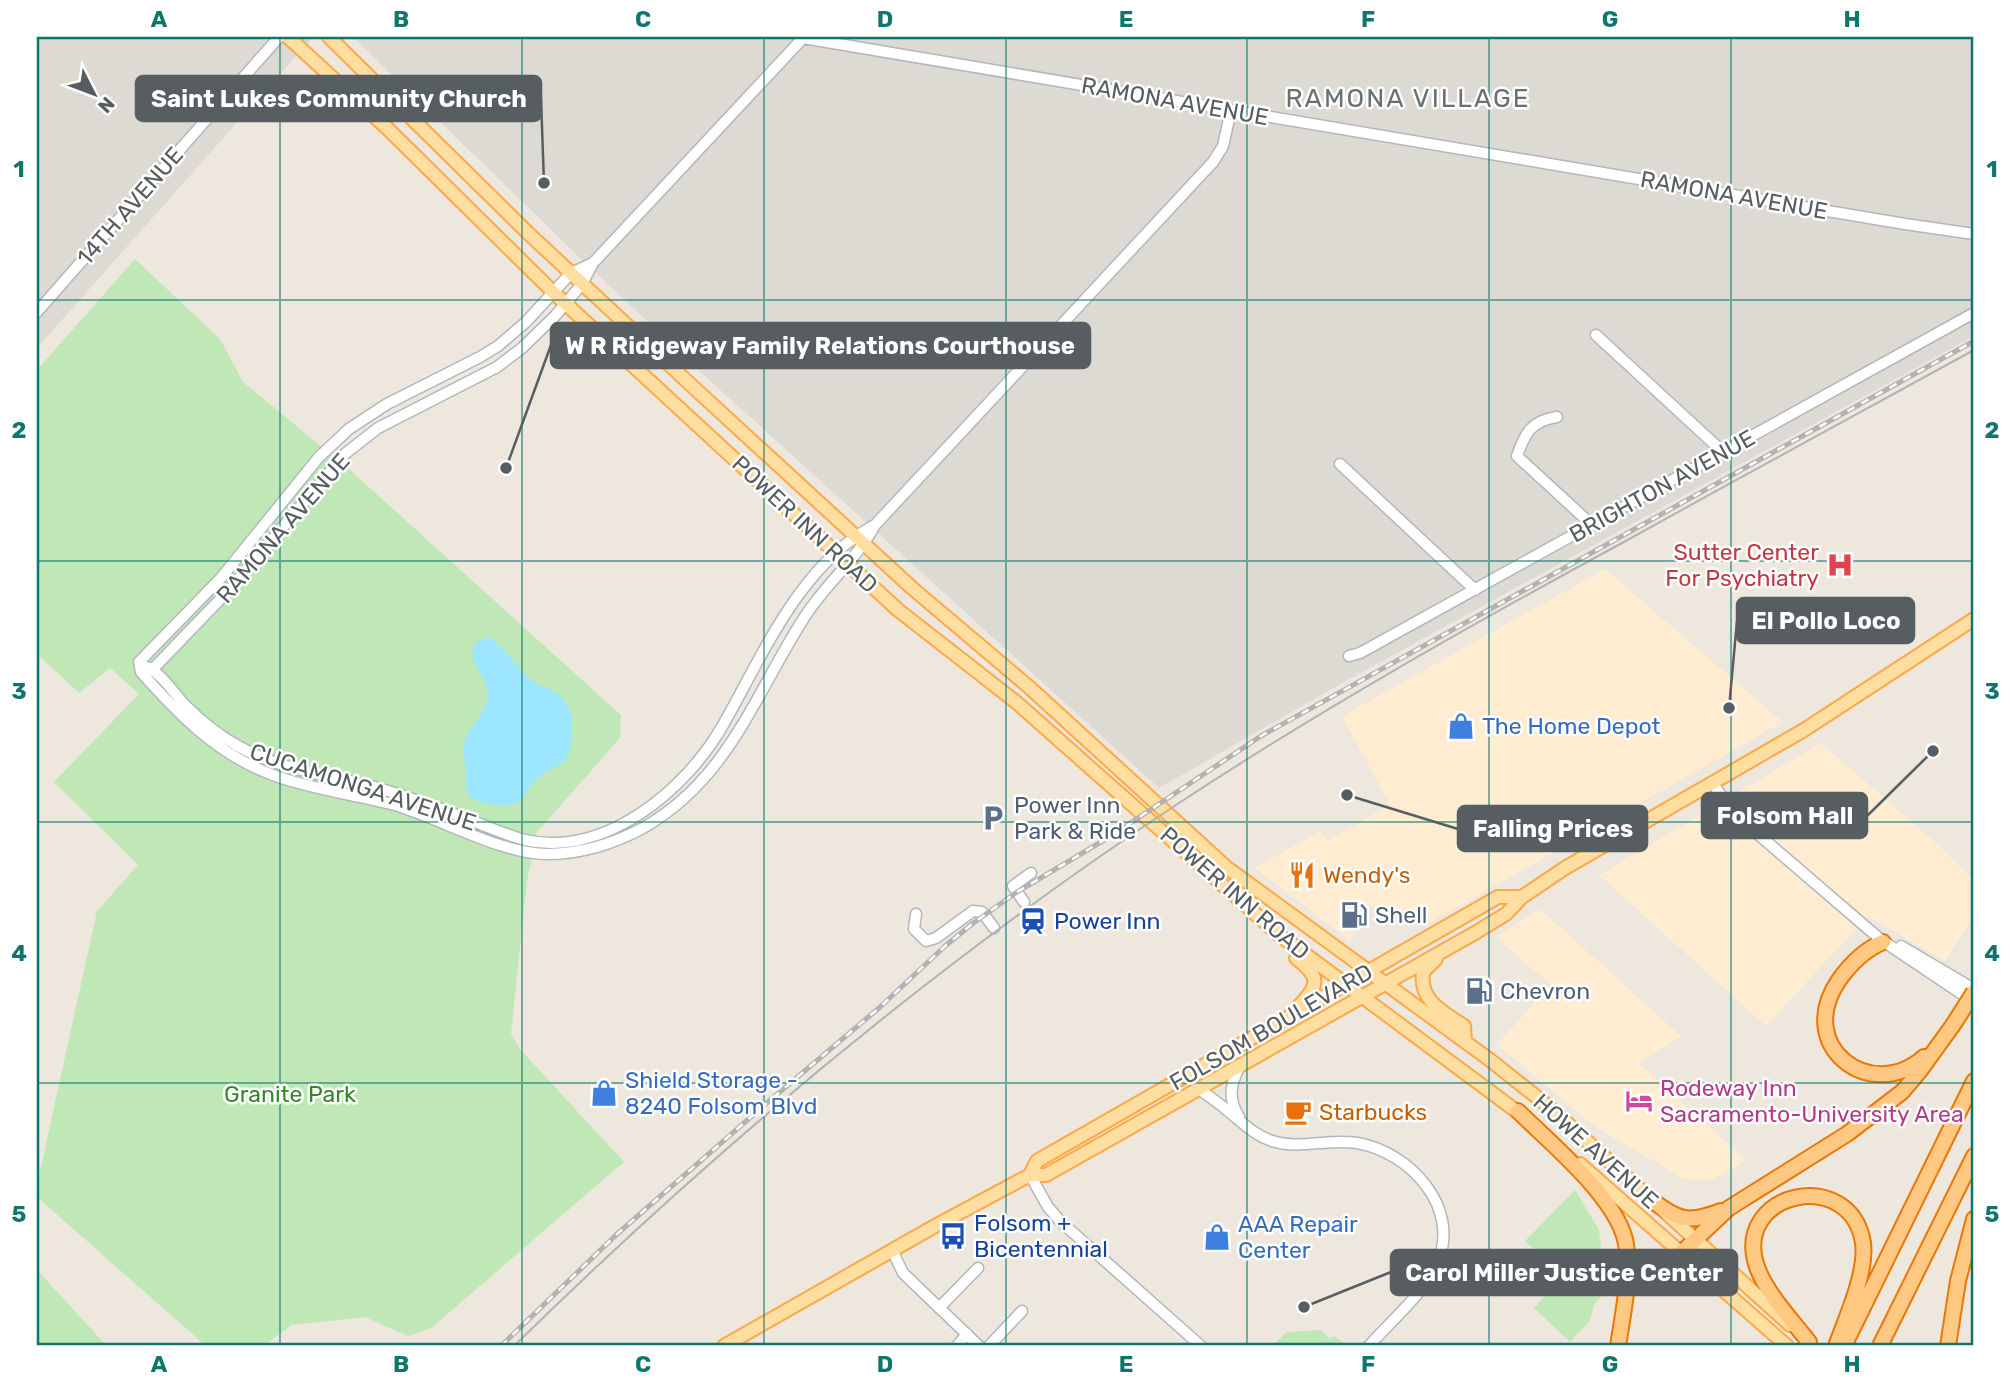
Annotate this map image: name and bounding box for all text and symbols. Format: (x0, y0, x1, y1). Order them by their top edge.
text: A (151, 5, 168, 33)
text: B (393, 5, 409, 33)
text: C (635, 5, 651, 33)
text: D (877, 5, 893, 33)
text: E (1119, 5, 1133, 33)
text: F (1361, 5, 1375, 33)
text: G (1602, 5, 1618, 33)
text: H (1843, 5, 1861, 33)
north arrow (60, 60, 130, 130)
street label: RAMONA AVENUE (1079, 71, 1271, 131)
callout: Saint Lukes Community Church (136, 76, 541, 121)
district label: RAMONA VILLAGE (1285, 83, 1531, 114)
text: Saint Lukes Community Church (151, 85, 527, 113)
text: N (93, 92, 119, 118)
street label: 14TH AVENUE (71, 141, 189, 271)
text: 1 (13, 155, 25, 183)
text: 1 (1986, 155, 1998, 183)
street label: RAMONA AVENUE (1638, 165, 1830, 225)
callout: W R Ridgeway Family Relations Courthouse (551, 323, 1090, 368)
text: W R Ridgeway Family Relations Courthouse (565, 332, 1075, 360)
text: 2 (12, 416, 26, 444)
text: 2 (1985, 416, 1999, 444)
street label: BRIGHTON AVENUE (1564, 423, 1760, 549)
street label: RAMONA AVENUE (210, 447, 356, 609)
street label: POWER INN ROAD (726, 449, 884, 599)
place label: Sutter Center For Psychiatry (1665, 538, 1819, 592)
hospital icon: Sutter Center For Psychiatry (1825, 550, 1855, 580)
callout: El Pollo Loco (1737, 598, 1914, 643)
text: El Pollo Loco (1751, 607, 1901, 635)
text: 3 (11, 677, 27, 705)
text: 3 (1984, 677, 2000, 705)
shop icon: The Home Depot (1446, 711, 1476, 741)
place label: The Home Depot (1482, 712, 1660, 740)
street label: CUCAMONGA AVENUE (246, 737, 480, 837)
place label: Power Inn Park & Ride (1014, 791, 1136, 845)
callout: Folsom Hall (1702, 793, 1867, 838)
text: Folsom Hall (1717, 802, 1853, 830)
parking icon: Power Inn Park & Ride (978, 803, 1008, 833)
callout: Falling Prices (1458, 806, 1647, 851)
text: Falling Prices (1473, 815, 1633, 843)
street label: POWER INN ROAD (1155, 821, 1315, 965)
restaurant icon: Wendy's (1287, 860, 1317, 890)
place label: Wendy's (1323, 861, 1410, 889)
fuel station icon: Shell (1339, 900, 1369, 930)
place label: Shell (1375, 901, 1427, 929)
station icon: Power Inn (1018, 906, 1048, 936)
place label: Power Inn (1054, 907, 1161, 935)
text: 4 (11, 939, 27, 967)
text: 4 (1984, 939, 2000, 967)
street label: FOLSOM BOULEVARD (1165, 957, 1377, 1097)
fuel station icon: Chevron (1464, 976, 1494, 1006)
place label: Chevron (1500, 977, 1590, 1005)
place label: Shield Storage - 8240 Folsom Blvd (625, 1066, 817, 1120)
place label: Rodeway Inn Sacramento-University Area (1660, 1074, 1964, 1128)
shop icon: Shield Storage - 8240 Folsom Blvd (589, 1078, 619, 1108)
park label: Granite Park (224, 1080, 356, 1108)
hotel icon: Rodeway Inn Sacramento-University Area (1624, 1086, 1654, 1116)
street label: HOWE AVENUE (1528, 1088, 1664, 1214)
cafe icon: Starbucks (1283, 1097, 1313, 1127)
place label: Starbucks (1319, 1098, 1427, 1126)
text: 5 (12, 1200, 27, 1228)
text: 5 (1985, 1200, 2000, 1228)
place label: Folsom + Bicentennial (974, 1209, 1108, 1263)
place label: AAA Repair Center (1238, 1210, 1358, 1264)
bus stop icon: Folsom + Bicentennial (938, 1221, 968, 1251)
shop icon: AAA Repair Center (1202, 1222, 1232, 1252)
callout: Carol Miller Justice Center (1391, 1250, 1737, 1295)
text: Carol Miller Justice Center (1405, 1259, 1723, 1287)
text: A (151, 1350, 168, 1378)
text: B (393, 1350, 409, 1378)
text: C (635, 1350, 651, 1378)
text: D (877, 1350, 893, 1378)
text: E (1119, 1350, 1133, 1378)
text: F (1361, 1350, 1375, 1378)
text: G (1602, 1350, 1618, 1378)
text: H (1843, 1350, 1861, 1378)

